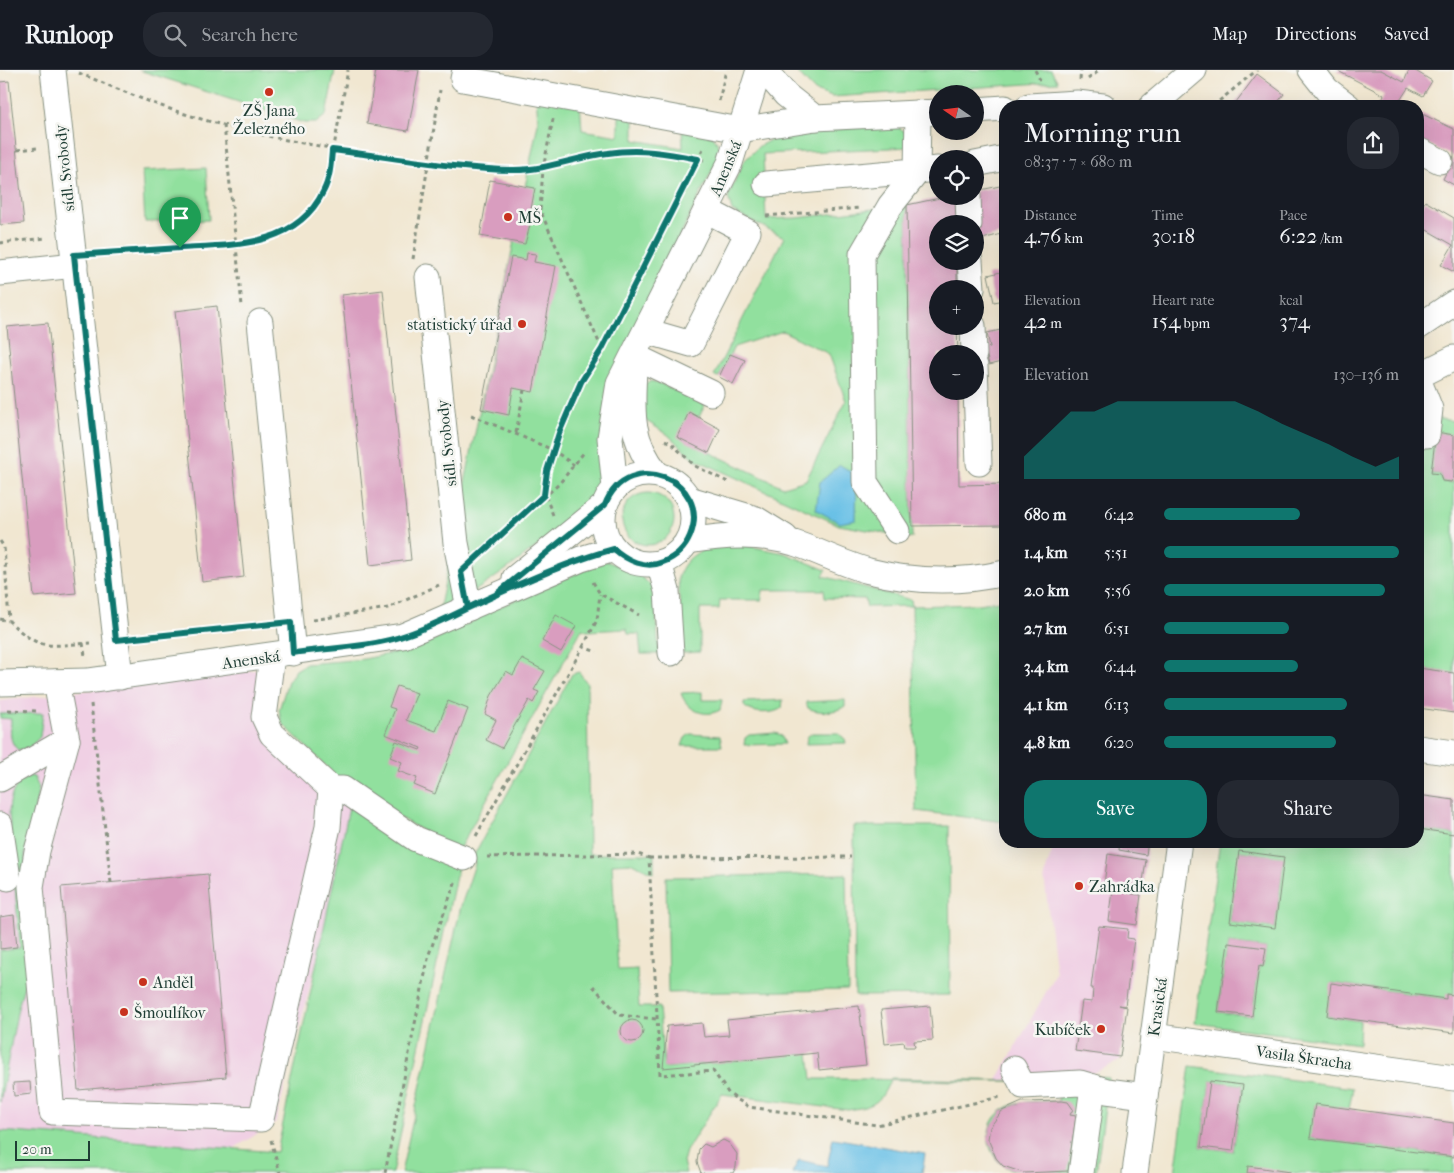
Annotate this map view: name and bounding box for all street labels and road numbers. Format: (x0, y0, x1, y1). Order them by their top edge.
street label: sídl. Svobody (50, 123, 79, 212)
street label: Anenská (705, 137, 746, 200)
street label: sídl. Svobody (432, 398, 461, 487)
street label: Anenská (220, 646, 282, 673)
street label: Krasická (1144, 976, 1171, 1038)
street label: Vasila Škracha (1254, 1040, 1354, 1074)

